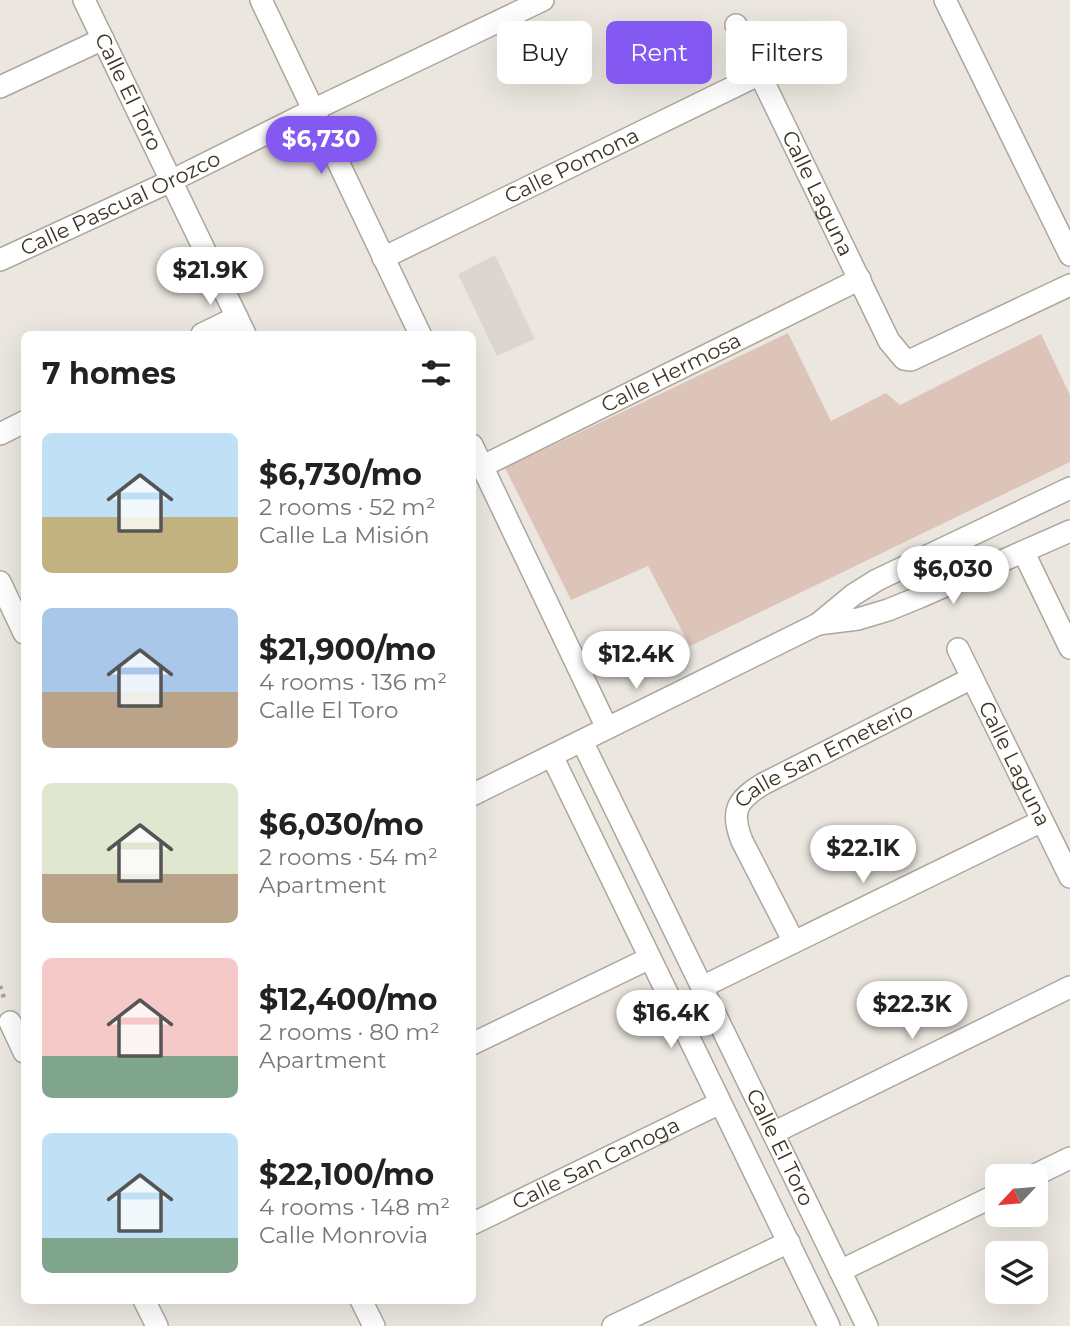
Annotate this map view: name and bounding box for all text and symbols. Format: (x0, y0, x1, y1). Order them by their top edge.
chip: Buy (497, 21, 592, 84)
chip: Rent (606, 21, 712, 84)
chip: Filters (726, 21, 847, 84)
street label: Calle El Toro (90, 29, 168, 154)
pin: $6,730 (264, 116, 378, 176)
street label: Calle Pomona (500, 122, 643, 209)
text: $6,730 (282, 125, 360, 153)
street label: Calle Laguna (777, 126, 859, 260)
street label: Calle Pascual Orozco (16, 145, 224, 261)
pin: $21.9K (153, 247, 267, 307)
text: $21.9K (173, 256, 247, 284)
street label: Calle Hermosa (597, 327, 745, 417)
icon: filters (417, 354, 455, 392)
text: 7 homes (42, 355, 176, 392)
text: $6,730/mo (259, 456, 422, 493)
icon: home (98, 461, 182, 545)
text: 2 rooms · 52 m² (259, 493, 436, 521)
text: Calle La Misión (259, 521, 430, 549)
pin: $6,030 (896, 546, 1010, 606)
text: $6,030 (913, 555, 993, 583)
text: $21,900/mo (259, 631, 436, 668)
pin: $12.4K (579, 632, 693, 691)
icon: home (98, 636, 182, 720)
text: $12.4K (598, 640, 674, 668)
text: 4 rooms · 136 m² (259, 668, 447, 696)
text: Calle El Toro (259, 696, 398, 724)
street label: Calle San Emeterio (729, 697, 917, 813)
street label: Calle Laguna (974, 697, 1056, 830)
text: $6,030/mo (259, 806, 424, 843)
icon: home (98, 811, 182, 895)
pin: $22.1K (806, 826, 920, 885)
text: $22.1K (826, 834, 900, 862)
text: 2 rooms · 54 m² (259, 843, 438, 871)
text: Apartment (259, 871, 387, 899)
text: $12,400/mo (259, 981, 437, 1018)
pin: $22.3K (855, 982, 969, 1041)
icon: home (98, 986, 182, 1070)
pin: $16.4K (614, 990, 728, 1050)
text: $22.3K (873, 990, 951, 1018)
text: $16.4K (632, 999, 710, 1027)
text: 2 rooms · 80 m² (259, 1018, 440, 1046)
text: Apartment (259, 1046, 387, 1074)
street label: Calle El Toro (741, 1084, 820, 1210)
street label: Calle San Canoga (508, 1112, 684, 1214)
text: $22,100/mo (259, 1156, 434, 1193)
icon: home (98, 1161, 182, 1245)
north arrow (985, 1164, 1048, 1227)
map controls (985, 1164, 1048, 1304)
text: 4 rooms · 148 m² (259, 1193, 450, 1221)
text: Calle Monrovia (259, 1221, 428, 1249)
button: layers (985, 1241, 1048, 1304)

